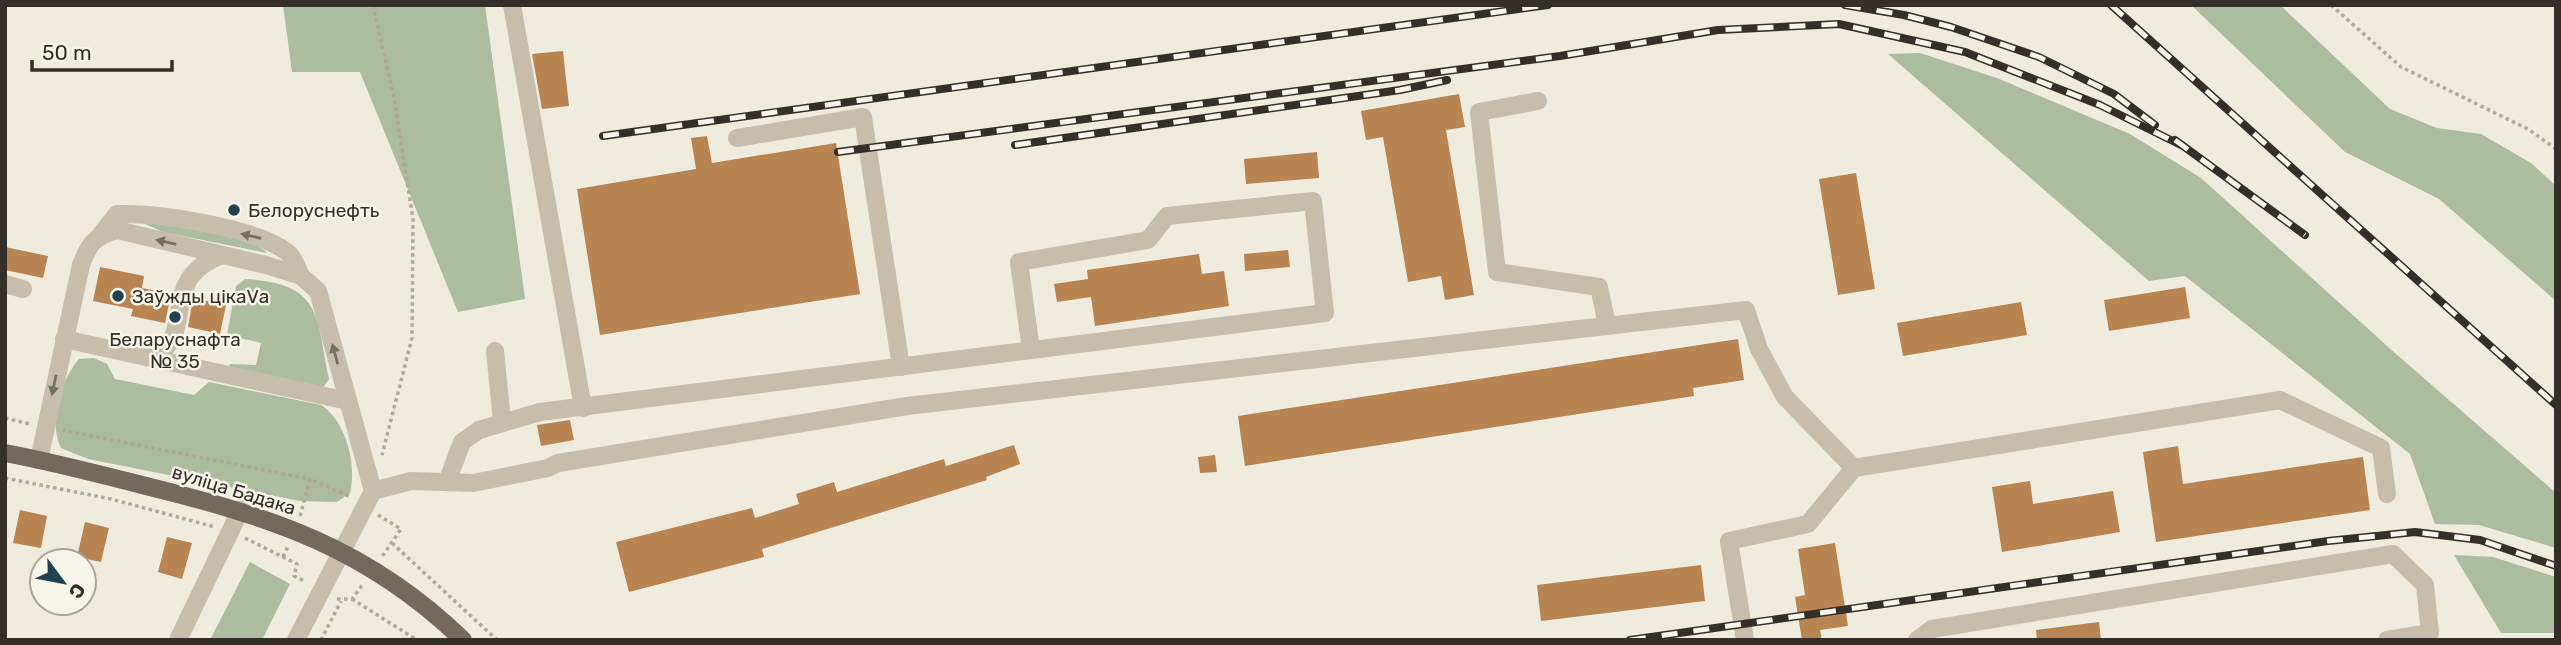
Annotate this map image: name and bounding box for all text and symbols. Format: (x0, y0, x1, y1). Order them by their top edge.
scale bar (32, 28, 172, 72)
text: 50 m (42, 40, 92, 65)
place label: Белоруснефть (248, 199, 380, 222)
marker: Белоруснефть (226, 202, 242, 218)
one-way arrow (240, 230, 262, 241)
one-way arrow (155, 236, 177, 247)
place label: Заўжды цікаVа (132, 285, 269, 308)
marker: Заўжды цікаVа (110, 288, 126, 304)
marker: Беларуснафта № 35 (167, 309, 183, 325)
place label: Беларуснафта № 35 (109, 328, 241, 373)
one-way arrow (329, 343, 340, 365)
one-way arrow (49, 374, 60, 396)
street label: вуліца Бадака (169, 460, 299, 520)
north arrow (28, 547, 98, 617)
text: С (64, 579, 90, 602)

